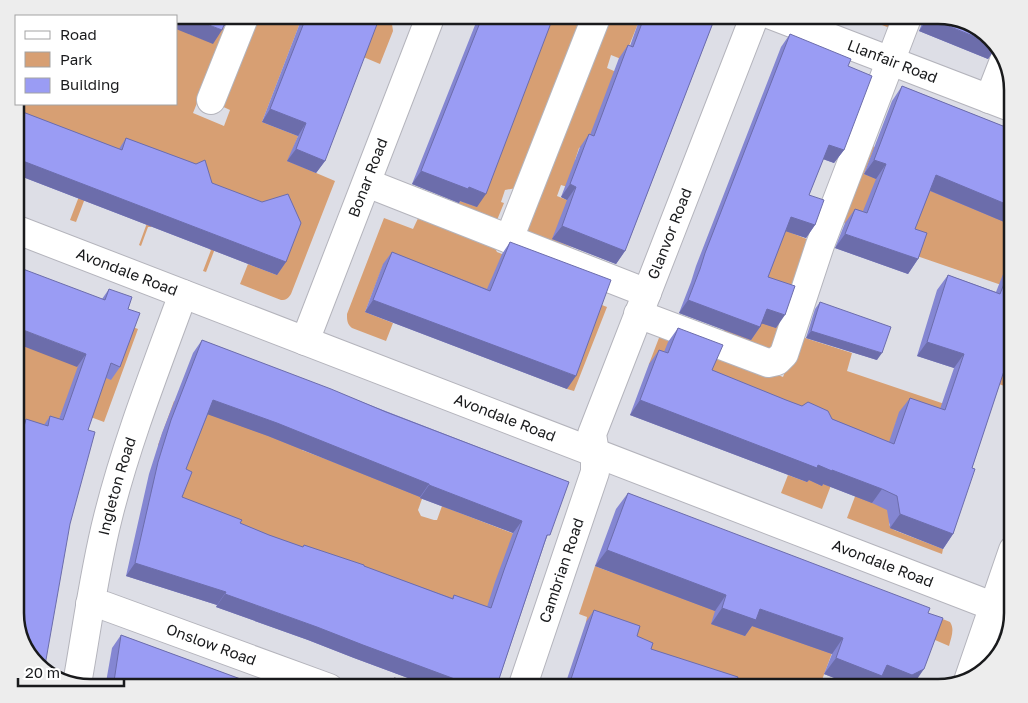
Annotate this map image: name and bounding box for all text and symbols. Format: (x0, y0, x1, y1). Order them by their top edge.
legend (15, 15, 178, 105)
text: Road (60, 25, 97, 43)
street label: Llanfair Road (845, 35, 940, 86)
text: Park (60, 50, 93, 68)
text: Building (60, 75, 120, 93)
street label: Bonar Road (344, 135, 391, 219)
street label: Glanvor Road (643, 185, 695, 282)
street label: Avondale Road (74, 244, 181, 299)
street label: Avondale Road (452, 389, 558, 445)
street label: Ingleton Road (94, 434, 139, 537)
street label: Cambrian Road (535, 516, 587, 625)
street label: Avondale Road (830, 535, 936, 590)
street label: Onslow Road (164, 619, 259, 669)
scale bar (18, 656, 124, 688)
text: 20 m (25, 663, 60, 681)

